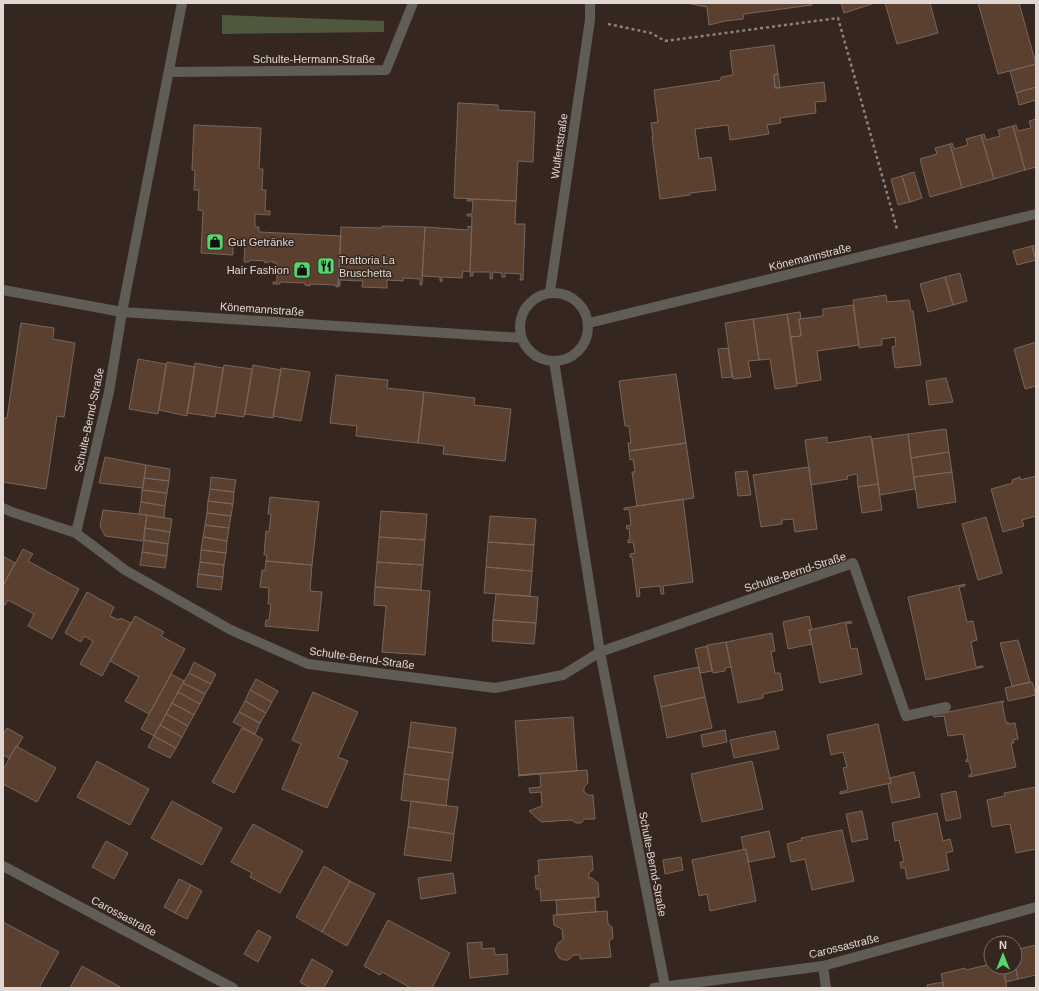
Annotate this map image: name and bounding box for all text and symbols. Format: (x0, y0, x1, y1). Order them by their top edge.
street label: Schulte-Hermann-Straße (253, 53, 375, 65)
street label: Wulfertstraße (548, 113, 570, 179)
shop icon: Gut Getränke (205, 232, 225, 252)
place label: Gut Getränke (228, 236, 294, 248)
street label: Könemannstraße (768, 241, 852, 273)
place label: Trattoria La Bruschetta (339, 254, 396, 279)
restaurant icon: Trattoria La Bruschetta (316, 256, 336, 276)
shop icon: Hair Fashion (292, 260, 312, 280)
place label: Hair Fashion (227, 264, 289, 276)
street label: Könemannstraße (219, 300, 305, 318)
street label: Schulte-Bernd-Straße (72, 367, 106, 473)
street label: Schulte-Bernd-Straße (743, 550, 847, 594)
street label: Schulte-Bernd-Straße (308, 645, 416, 671)
street label: Schulte-Bernd-Straße (637, 811, 669, 917)
street label: Carossastraße (89, 894, 159, 938)
street label: Carossastraße (808, 931, 880, 961)
north arrow (983, 935, 1023, 975)
text: N (999, 939, 1007, 951)

